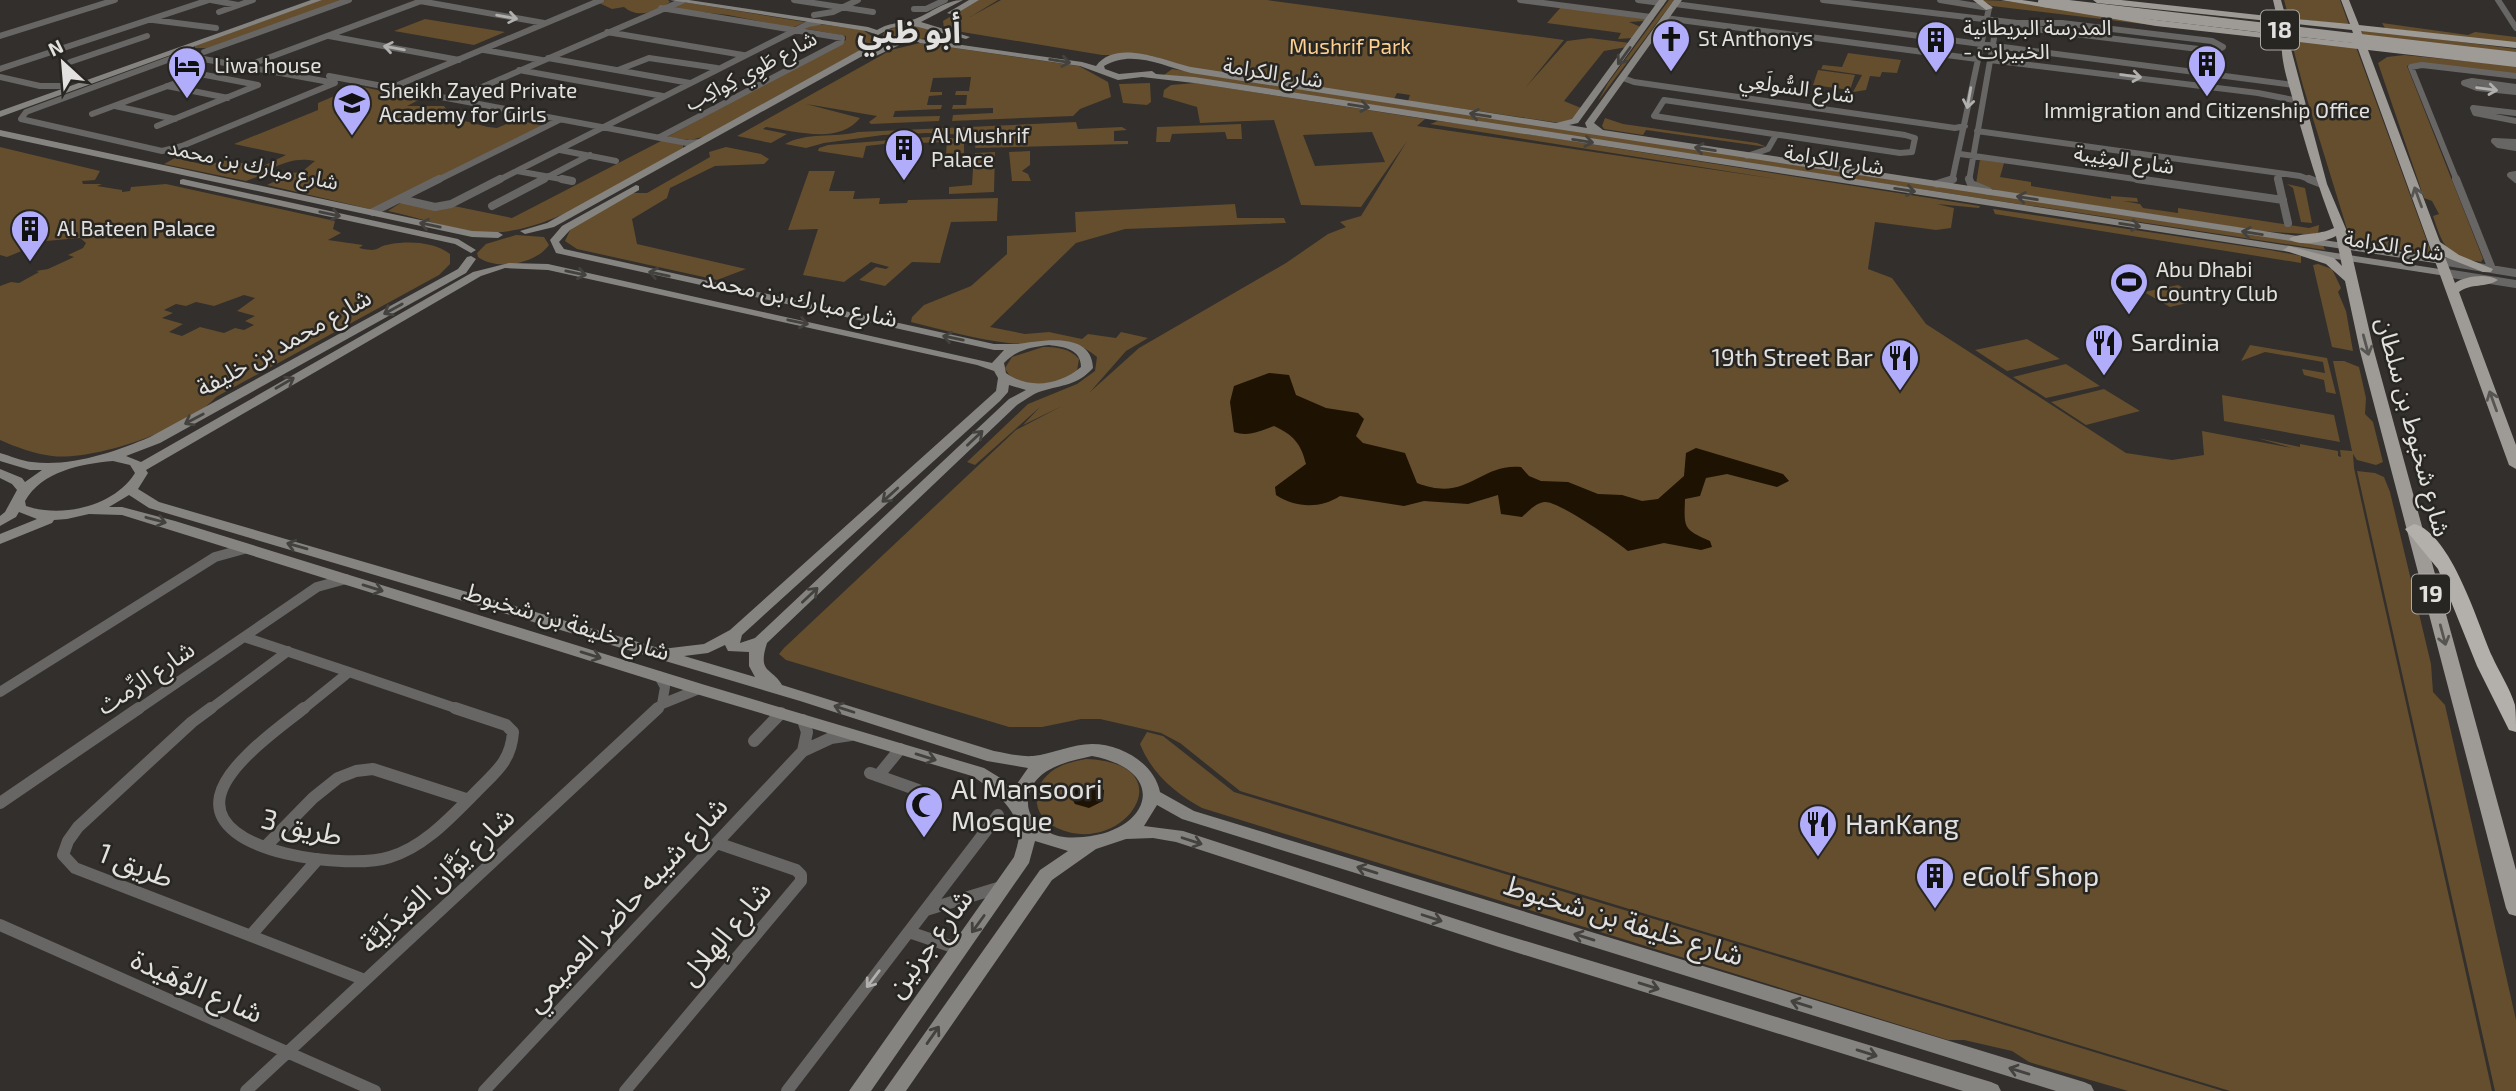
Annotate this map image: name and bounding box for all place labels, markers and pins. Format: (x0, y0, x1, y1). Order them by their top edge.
place label: المدرسة البريطانية - الخبيرات (1963, 14, 2112, 64)
church icon: St Anthonys (1650, 18, 1692, 73)
building icon: المدرسة البريطانية - الخبيرات (1915, 19, 1957, 74)
place label: St Anthonys (1698, 25, 1813, 50)
building icon: Immigration and Citizenship Office (2186, 43, 2228, 98)
hotel icon: Liwa house (166, 45, 208, 100)
place label: Liwa house (214, 52, 322, 77)
place label: Sheikh Zayed Private Academy for Girls (379, 77, 577, 126)
school or university icon: Sheikh Zayed Private Academy for Girls (331, 82, 373, 137)
place label: Immigration and Citizenship Office (2044, 97, 2370, 122)
place label: Al Mushrif Palace (931, 122, 1030, 171)
building icon: Al Mushrif Palace (883, 127, 925, 182)
building icon: Al Bateen Palace (9, 208, 51, 263)
place label: Al Bateen Palace (57, 215, 215, 240)
place label: Abu Dhabi Country Club (2156, 256, 2278, 305)
sports icon: Abu Dhabi Country Club (2108, 261, 2150, 316)
restaurant icon: Sardinia (2083, 322, 2125, 377)
place label: Sardinia (2131, 327, 2220, 356)
restaurant icon: 19th Street Bar (1879, 337, 1921, 392)
place label: 19th Street Bar (1712, 342, 1873, 371)
place label: Al Mansoori Mosque (951, 771, 1103, 837)
mosque icon: Al Mansoori Mosque (903, 784, 945, 839)
restaurant icon: HanKang (1797, 803, 1839, 858)
place label: HanKang (1845, 806, 1960, 840)
building icon: eGolf Shop (1914, 855, 1956, 910)
place label: eGolf Shop (1962, 858, 2099, 892)

